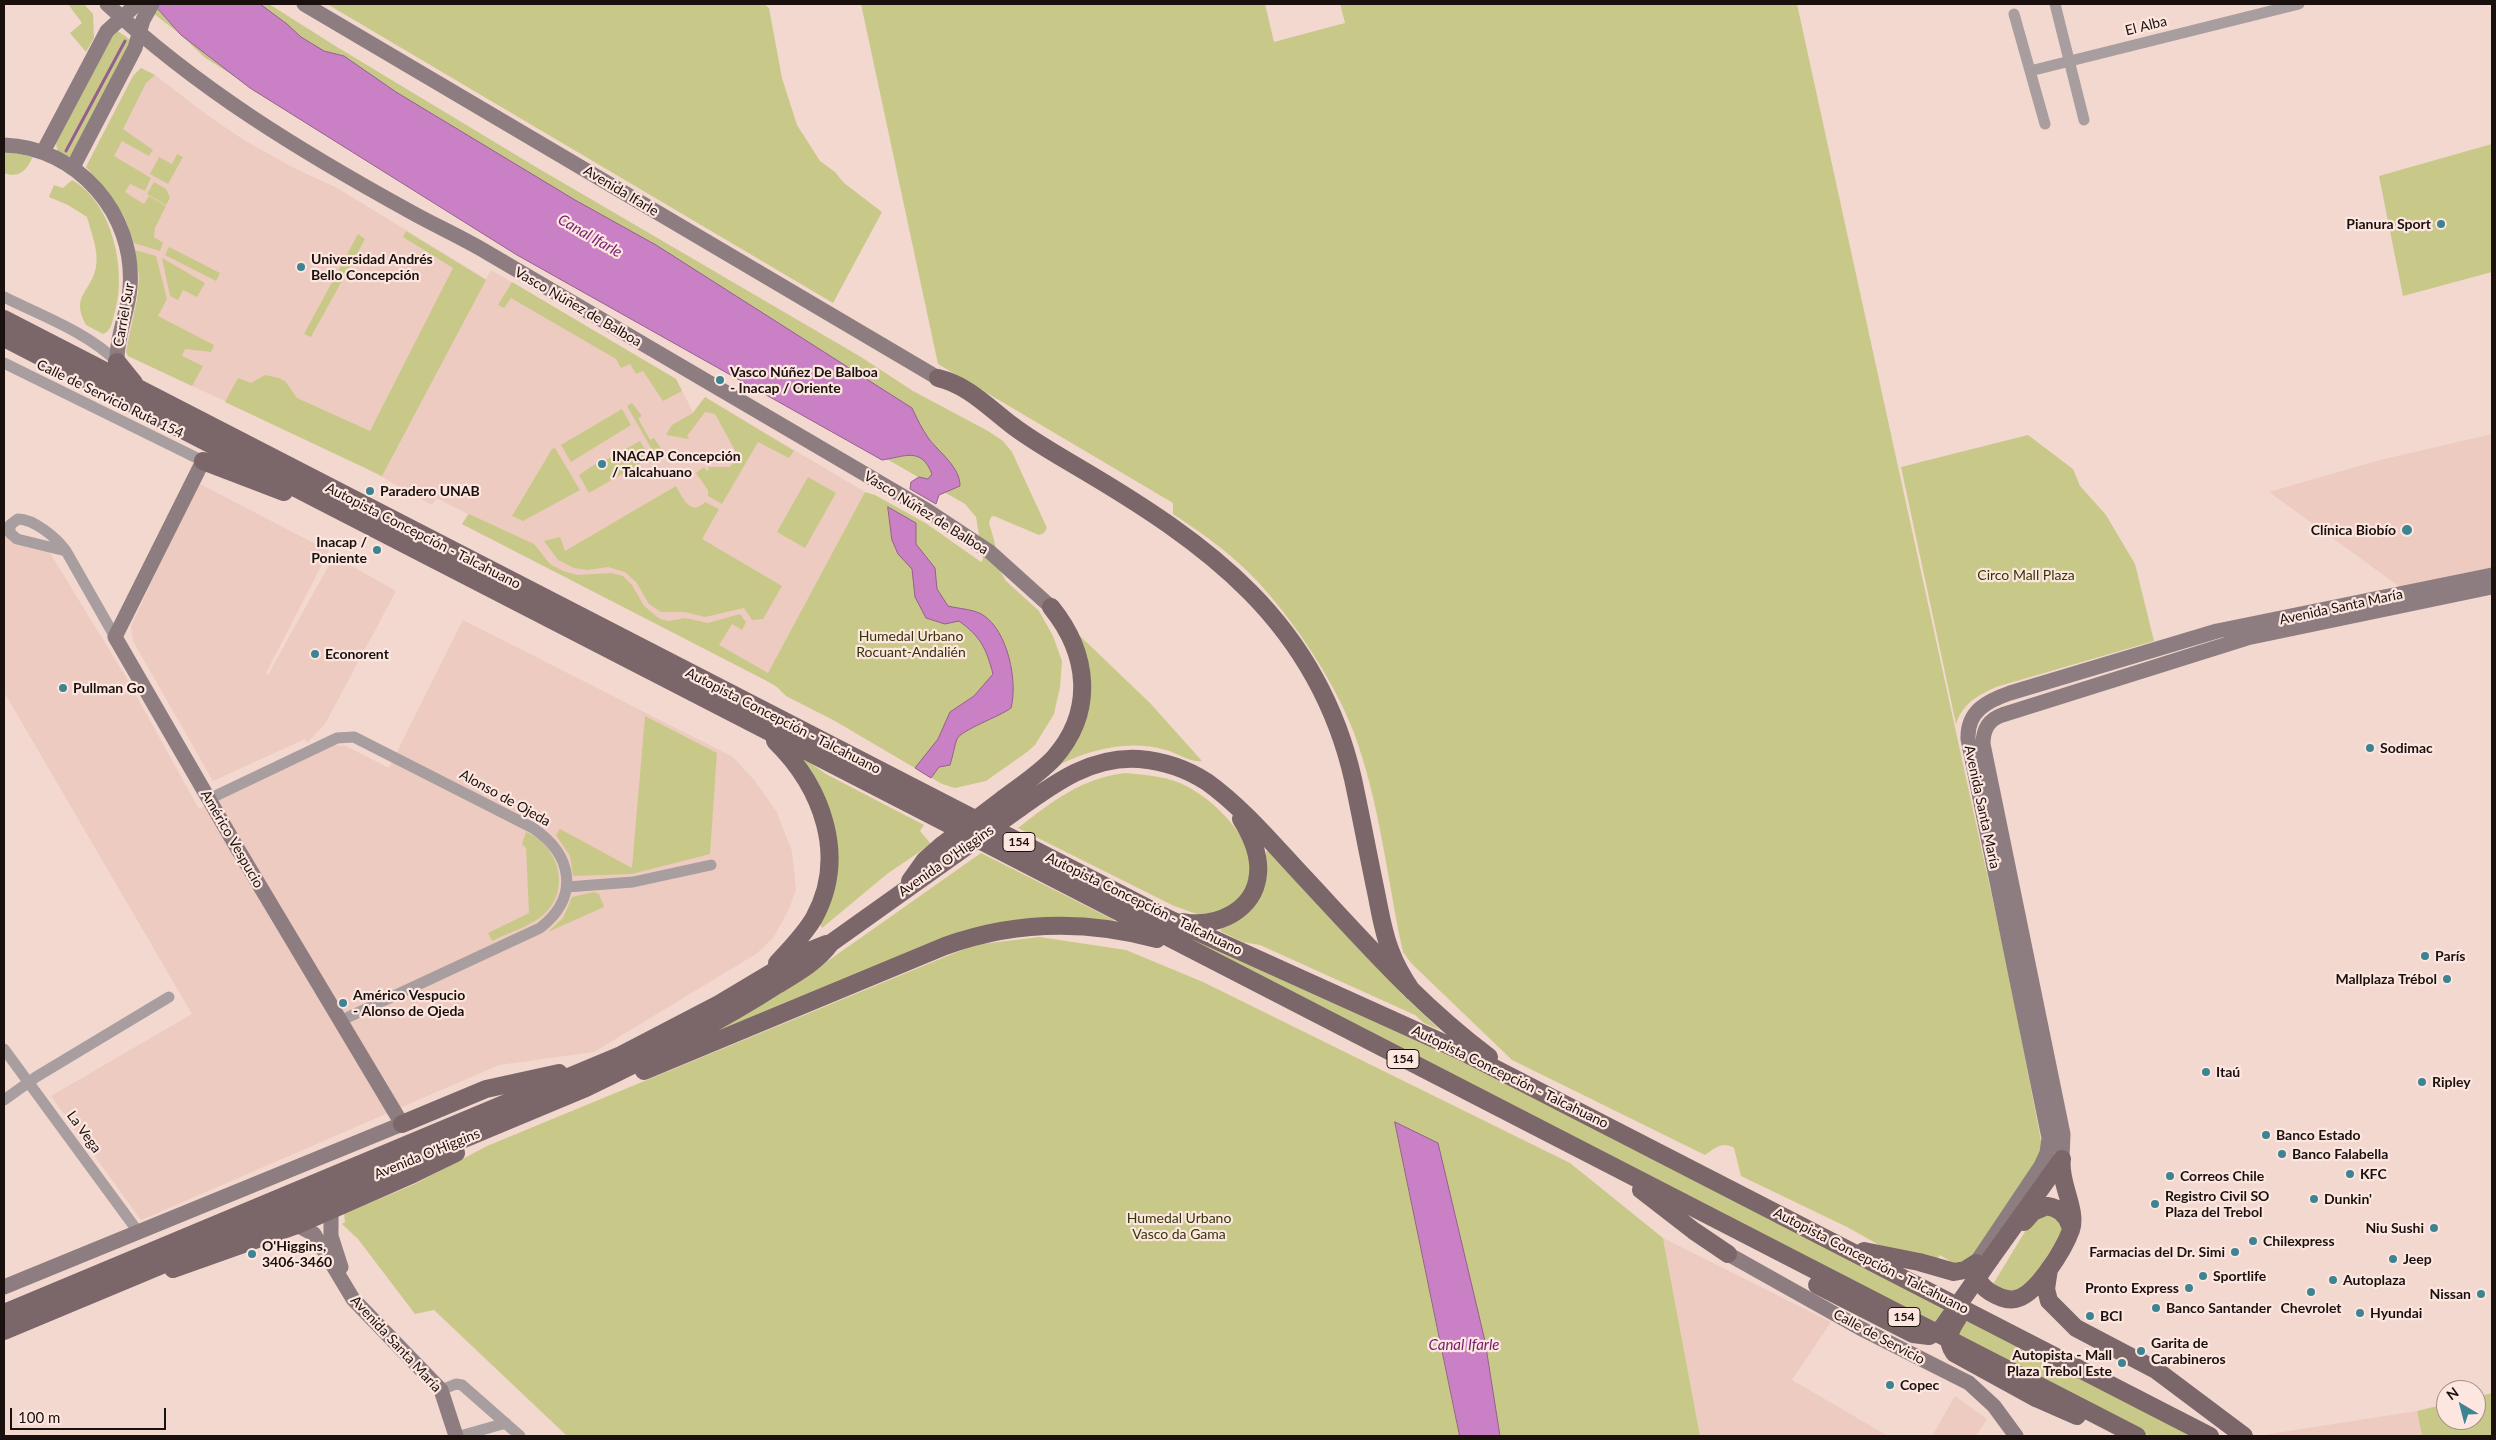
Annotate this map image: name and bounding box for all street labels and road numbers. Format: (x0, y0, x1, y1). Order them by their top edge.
street label: El Alba (2123, 13, 2169, 39)
street label: Avenida Ifarle (581, 162, 661, 220)
street label: Vasco Núñez de Balboa (512, 264, 644, 350)
street label: Carriel Sur (110, 282, 138, 348)
street label: Calle de Servicio Ruta 154 (34, 356, 186, 442)
street label: Vasco Núñez de Balboa (861, 468, 991, 558)
street label: Autopista Concepción - Talcahuano (323, 479, 523, 593)
street label: Avenida Santa María (2278, 586, 2404, 628)
street label: Autopista Concepción - Talcahuano (683, 664, 883, 778)
street label: Avenida Santa María (1961, 744, 2003, 870)
street label: Alonso de Ojeda (457, 766, 553, 830)
street label: Américo Vespucio (197, 787, 267, 891)
street label: Avenida O'Higgins (895, 822, 997, 900)
road number: 154 (1003, 832, 1035, 852)
street label: Autopista Concepción - Talcahuano (1043, 849, 1245, 959)
street label: Autopista Concepción - Talcahuano (1409, 1022, 1611, 1132)
road number: 154 (1387, 1050, 1419, 1068)
street label: La Vega (63, 1108, 105, 1156)
street label: Avenida O'Higgins (372, 1125, 482, 1183)
street label: Autopista Concepción - Talcahuano (1771, 1204, 1971, 1318)
street label: Avenida Santa María (347, 1292, 445, 1396)
street label: Calle de Servicio (1830, 1306, 1928, 1368)
road number: 154 (1888, 1308, 1920, 1326)

